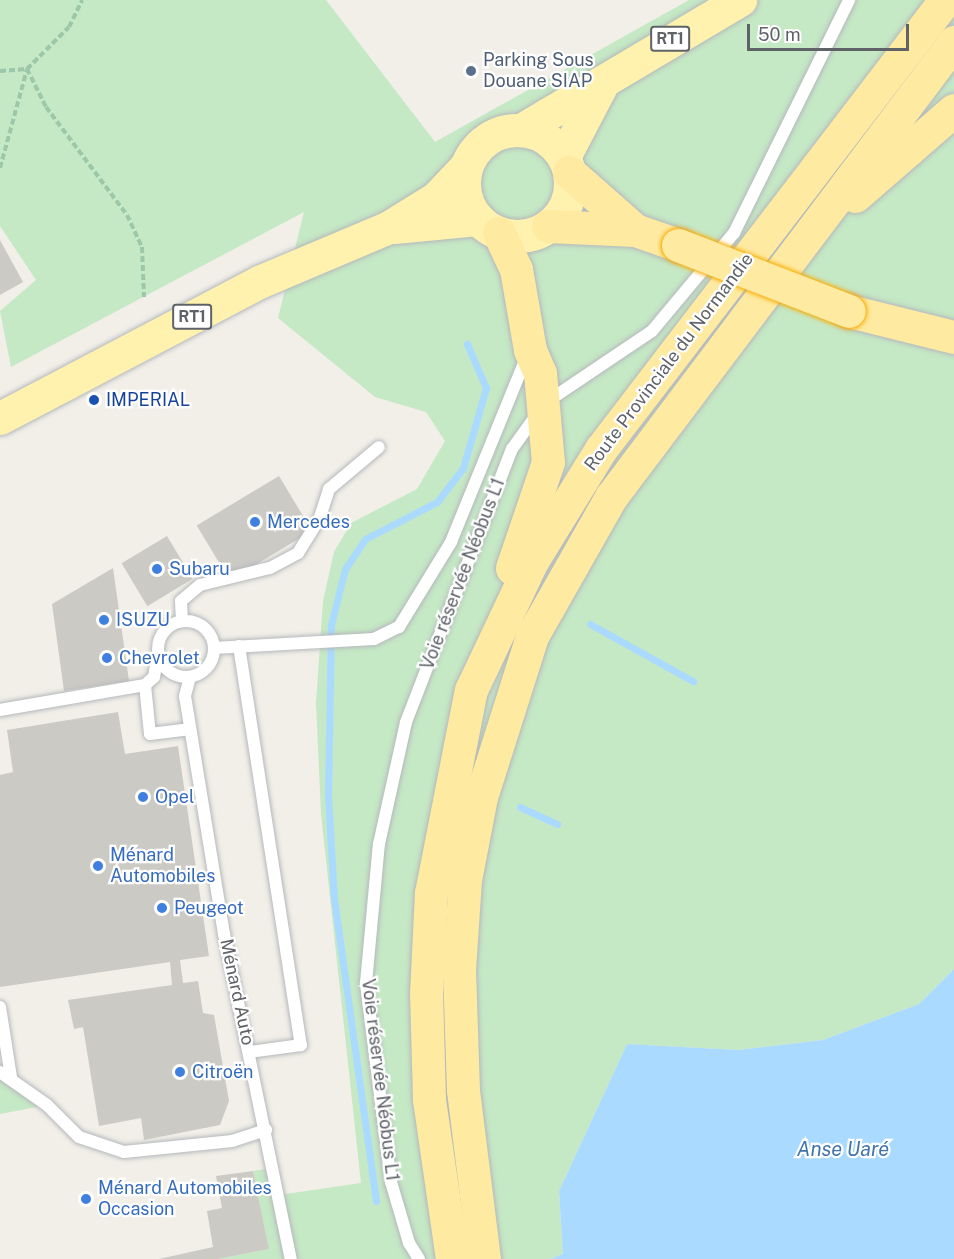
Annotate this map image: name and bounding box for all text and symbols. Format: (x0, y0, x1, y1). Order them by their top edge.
scale bar (750, 12, 912, 50)
text: 50 m (758, 24, 801, 45)
road number: RT1 (649, 26, 691, 52)
place label: Parking Sous Douane SIAP (483, 50, 594, 92)
marker: Parking Sous Douane SIAP (464, 64, 478, 78)
street label: Route Provinciale du Normandie (580, 249, 758, 475)
road number: RT1 (171, 304, 213, 330)
place label: IMPERIAL (106, 389, 190, 411)
marker: IMPERIAL (87, 393, 101, 407)
street label: Voie réservée Néobus L1 (416, 475, 510, 673)
place label: Mercedes (267, 511, 350, 533)
marker: Mercedes (248, 515, 262, 529)
place label: Subaru (169, 558, 230, 580)
marker: Subaru (150, 562, 164, 576)
place label: ISUZU (116, 609, 170, 631)
marker: ISUZU (97, 613, 111, 627)
place label: Chevrolet (119, 647, 200, 669)
marker: Chevrolet (100, 651, 114, 665)
place label: Opel (155, 786, 194, 808)
marker: Opel (136, 790, 150, 804)
place label: Ménard Automobiles (110, 845, 215, 888)
marker: Ménard Automobiles (91, 859, 105, 873)
place label: Peugeot (174, 897, 244, 919)
marker: Peugeot (155, 901, 169, 915)
street label: Ménard Auto (215, 937, 259, 1047)
street label: Voie réservée Néobus L1 (357, 977, 403, 1183)
place label: Citroën (192, 1061, 254, 1083)
marker: Citroën (173, 1065, 187, 1079)
water label: Anse Uaré (797, 1137, 889, 1161)
place label: Ménard Automobiles Occasion (98, 1178, 272, 1220)
marker: Ménard Automobiles Occasion (79, 1192, 93, 1206)

